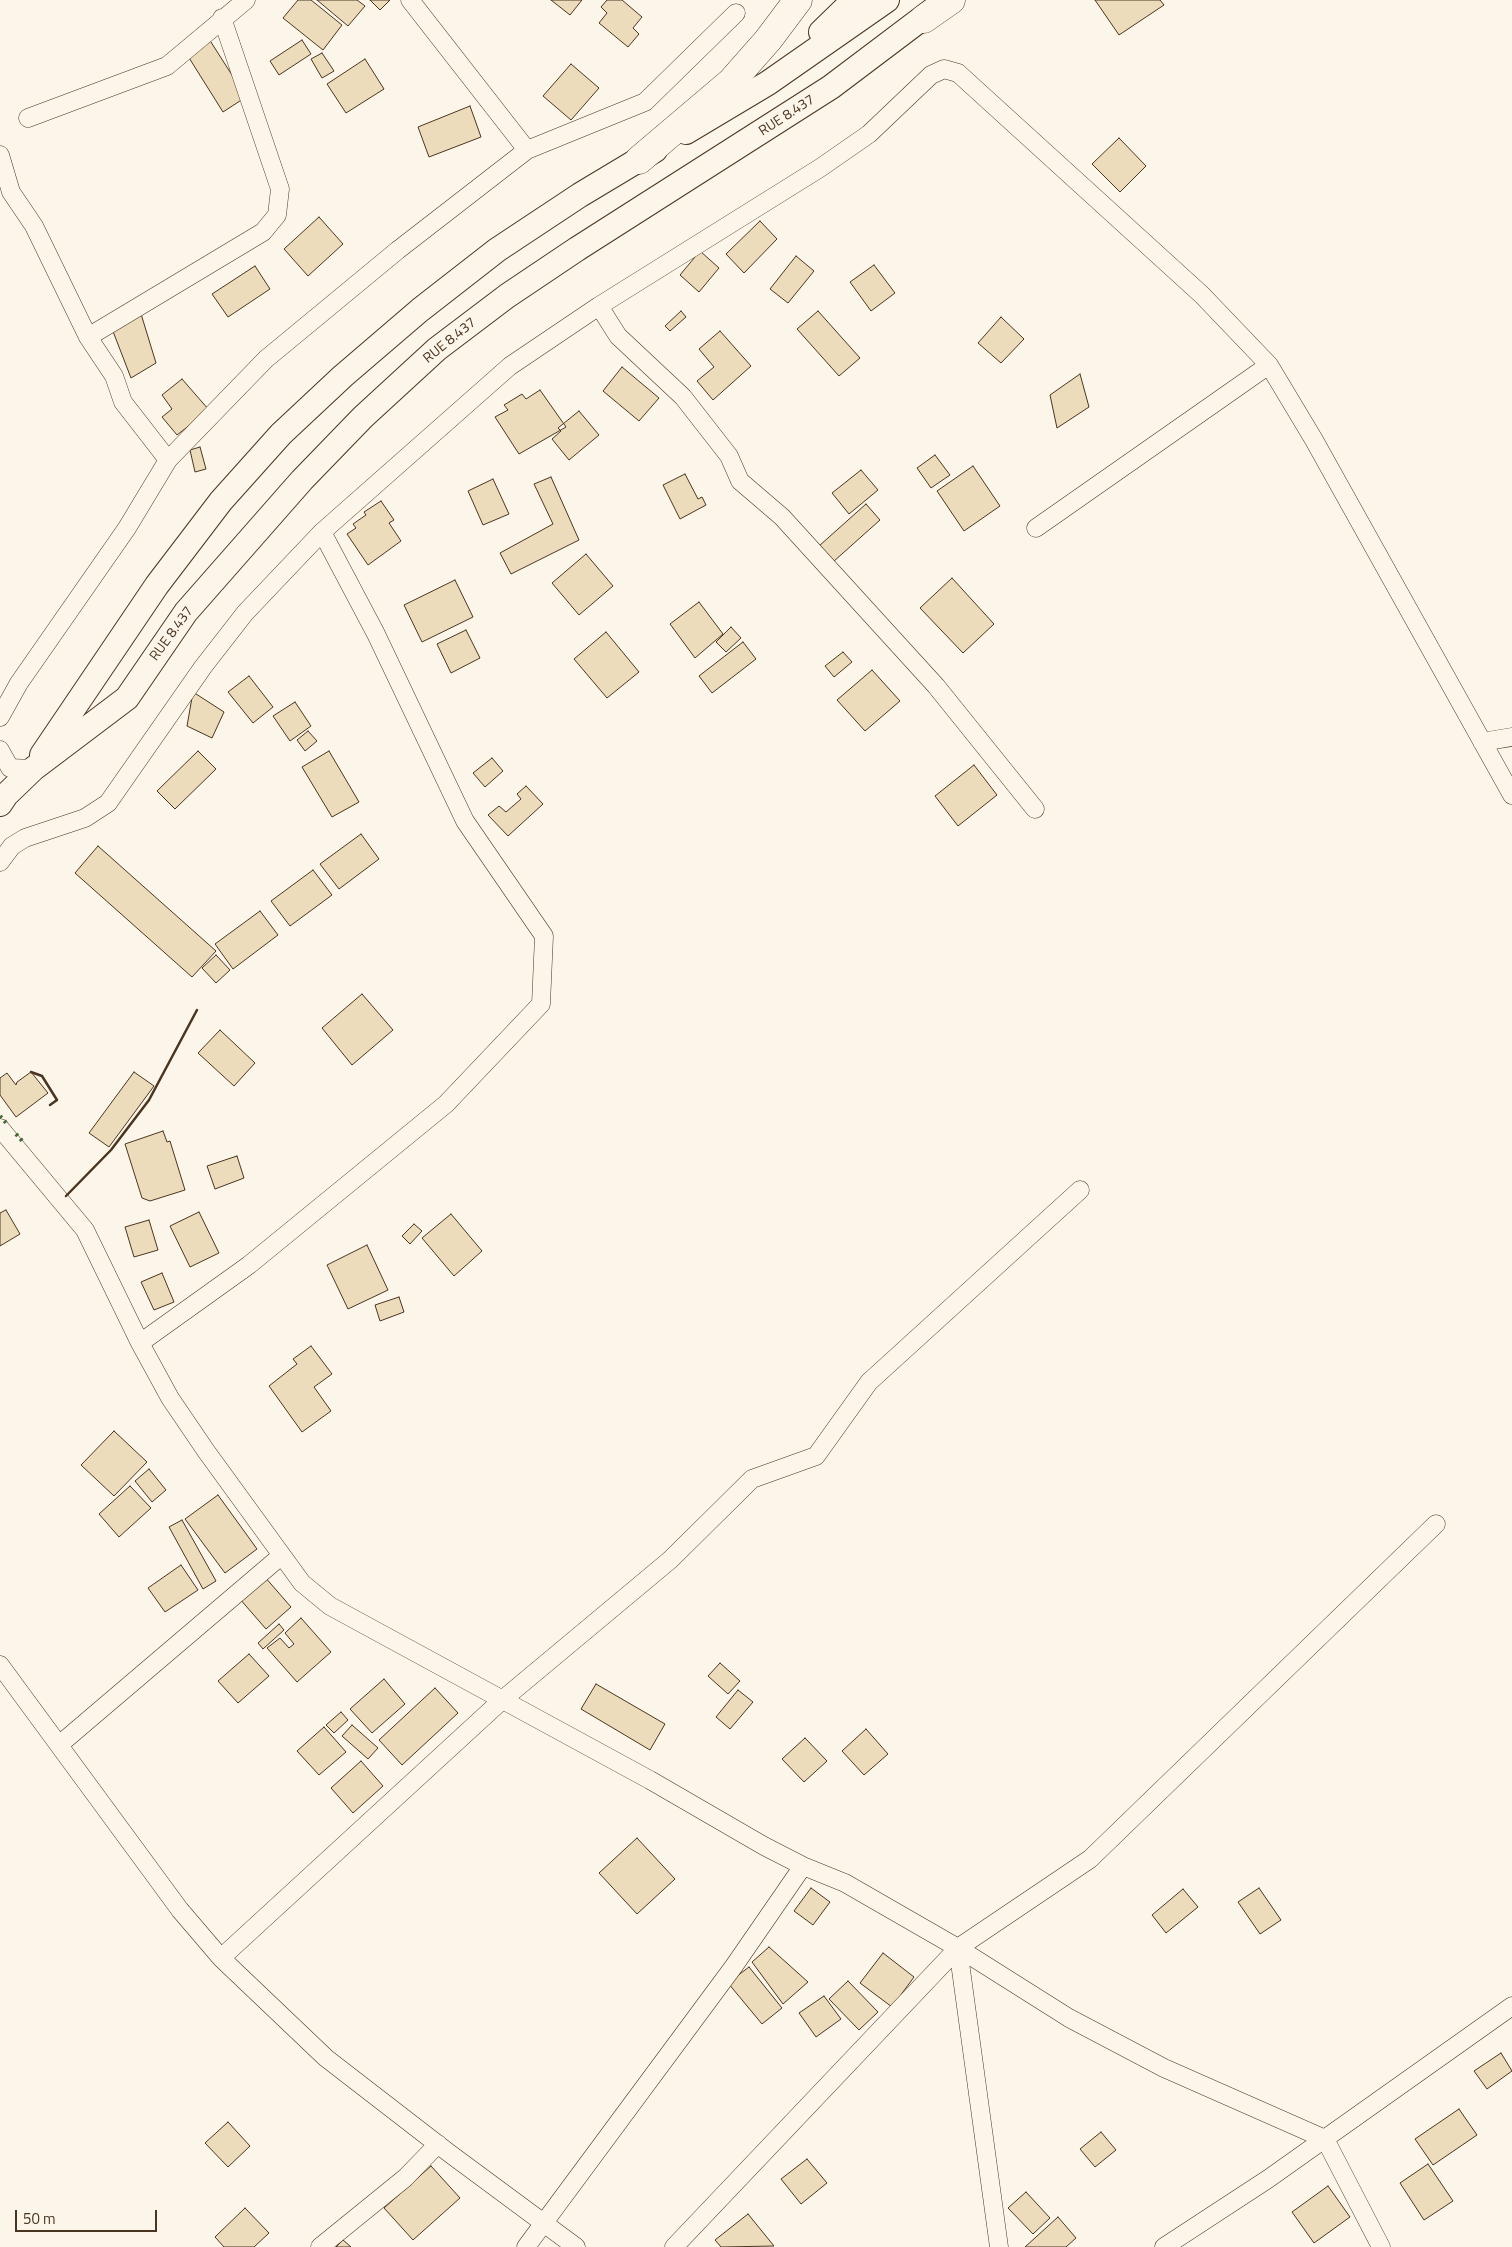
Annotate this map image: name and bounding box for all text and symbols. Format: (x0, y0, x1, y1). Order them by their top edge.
street label: RUE 8.437 (756, 92, 818, 140)
street label: RUE 8.437 (420, 315, 480, 367)
street label: RUE 8.437 (147, 604, 197, 664)
scale bar (18, 2200, 160, 2232)
text: 50 m (23, 2207, 56, 2230)

